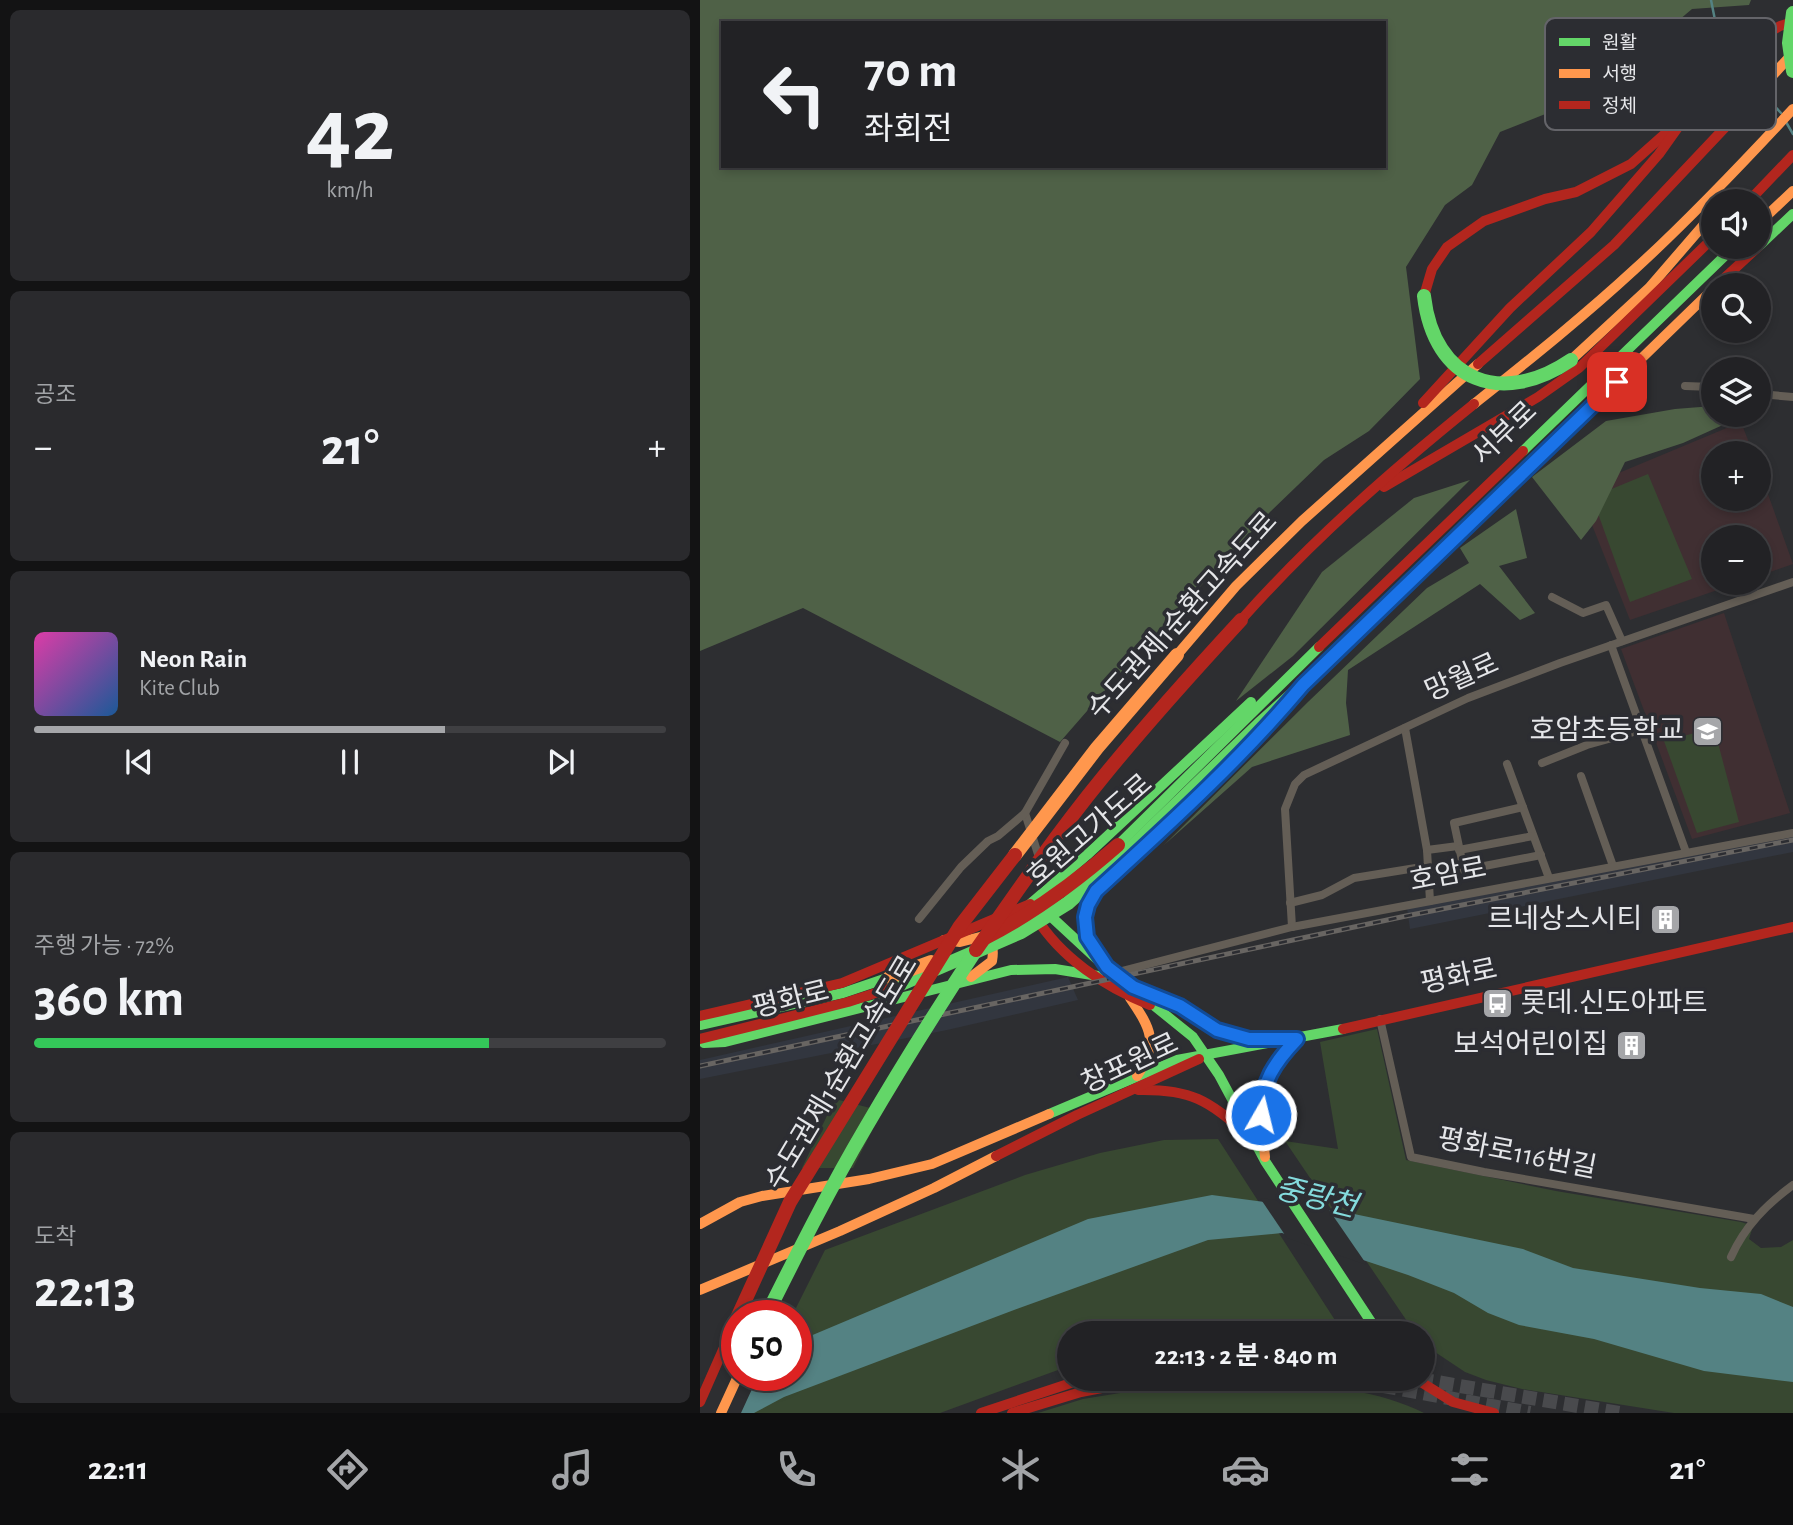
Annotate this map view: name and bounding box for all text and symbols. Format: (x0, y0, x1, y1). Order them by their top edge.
legend (1545, 18, 1776, 130)
text: 원활 (1602, 32, 1637, 53)
text: 70 m (864, 47, 958, 96)
icon: left (749, 49, 840, 140)
text: 서행 (1602, 64, 1637, 84)
text: 42 (306, 86, 394, 177)
text: 정체 (1602, 96, 1637, 116)
text: 좌회전 (864, 113, 952, 145)
text: km/h (326, 179, 374, 202)
map controls (1701, 189, 1771, 595)
button: sound (1701, 189, 1771, 259)
button: search (1701, 273, 1771, 343)
pin (1587, 352, 1647, 412)
button: layers (1701, 357, 1771, 427)
icon: arrive (1598, 363, 1636, 401)
text: 공조 (34, 384, 76, 407)
street label: 서부로 (1466, 396, 1543, 471)
text: 21° (321, 422, 379, 474)
text: − (34, 429, 52, 467)
text: + (648, 429, 666, 467)
button: + (1701, 441, 1771, 511)
street label: 수도권제1순환고속도로 (1082, 506, 1283, 725)
button: − (1701, 525, 1771, 595)
text: Neon Rain (139, 646, 247, 672)
street label: 망월로 (1420, 648, 1503, 707)
text: Kite Club (139, 677, 220, 700)
school or university icon: 호암초등학교 (1690, 714, 1724, 748)
place label: 호암초등학교 (1529, 715, 1684, 745)
icon: previous (120, 743, 158, 781)
icon: pause (331, 743, 369, 781)
icon: next (542, 743, 580, 781)
street label: 호원고가도로 (1021, 768, 1158, 892)
street label: 호암로 (1407, 852, 1489, 896)
building icon: 르네상스시티 (1648, 903, 1682, 937)
place label: 르네상스시티 (1487, 904, 1642, 934)
text: 주행 가능 · 72% (34, 935, 174, 958)
street label: 수도권제1순환고속도로 (759, 950, 923, 1195)
street label: 평화로 (1418, 953, 1500, 999)
text: 360 km (34, 973, 184, 1025)
street label: 평화로 (750, 975, 832, 1023)
bus stop icon: 롯데.신도아파트 (1481, 987, 1515, 1021)
place label: 롯데.신도아파트 (1521, 988, 1708, 1018)
street label: 창포원로 (1077, 1028, 1183, 1098)
building icon: 보석어린이집 (1614, 1028, 1648, 1062)
place label: 보석어린이집 (1453, 1029, 1608, 1059)
position arrow (1224, 1078, 1298, 1152)
street label: 평화로116번길 (1435, 1123, 1599, 1183)
water label: 중랑천 (1272, 1172, 1363, 1223)
text: 도착 (34, 1226, 76, 1249)
text: 22:13 (34, 1264, 136, 1316)
speed limit sign: 50 (721, 1300, 812, 1391)
text: 22:13 · 2 분 · 840 m (1154, 1343, 1338, 1369)
icon: directions (323, 1445, 372, 1494)
icon: music (548, 1445, 597, 1494)
icon: phone (772, 1445, 821, 1494)
icon: climate (996, 1445, 1045, 1494)
icon: car (1221, 1445, 1270, 1494)
icon: filters (1445, 1445, 1494, 1494)
text: 22:11 (88, 1453, 148, 1485)
text: 21° (1669, 1453, 1705, 1485)

